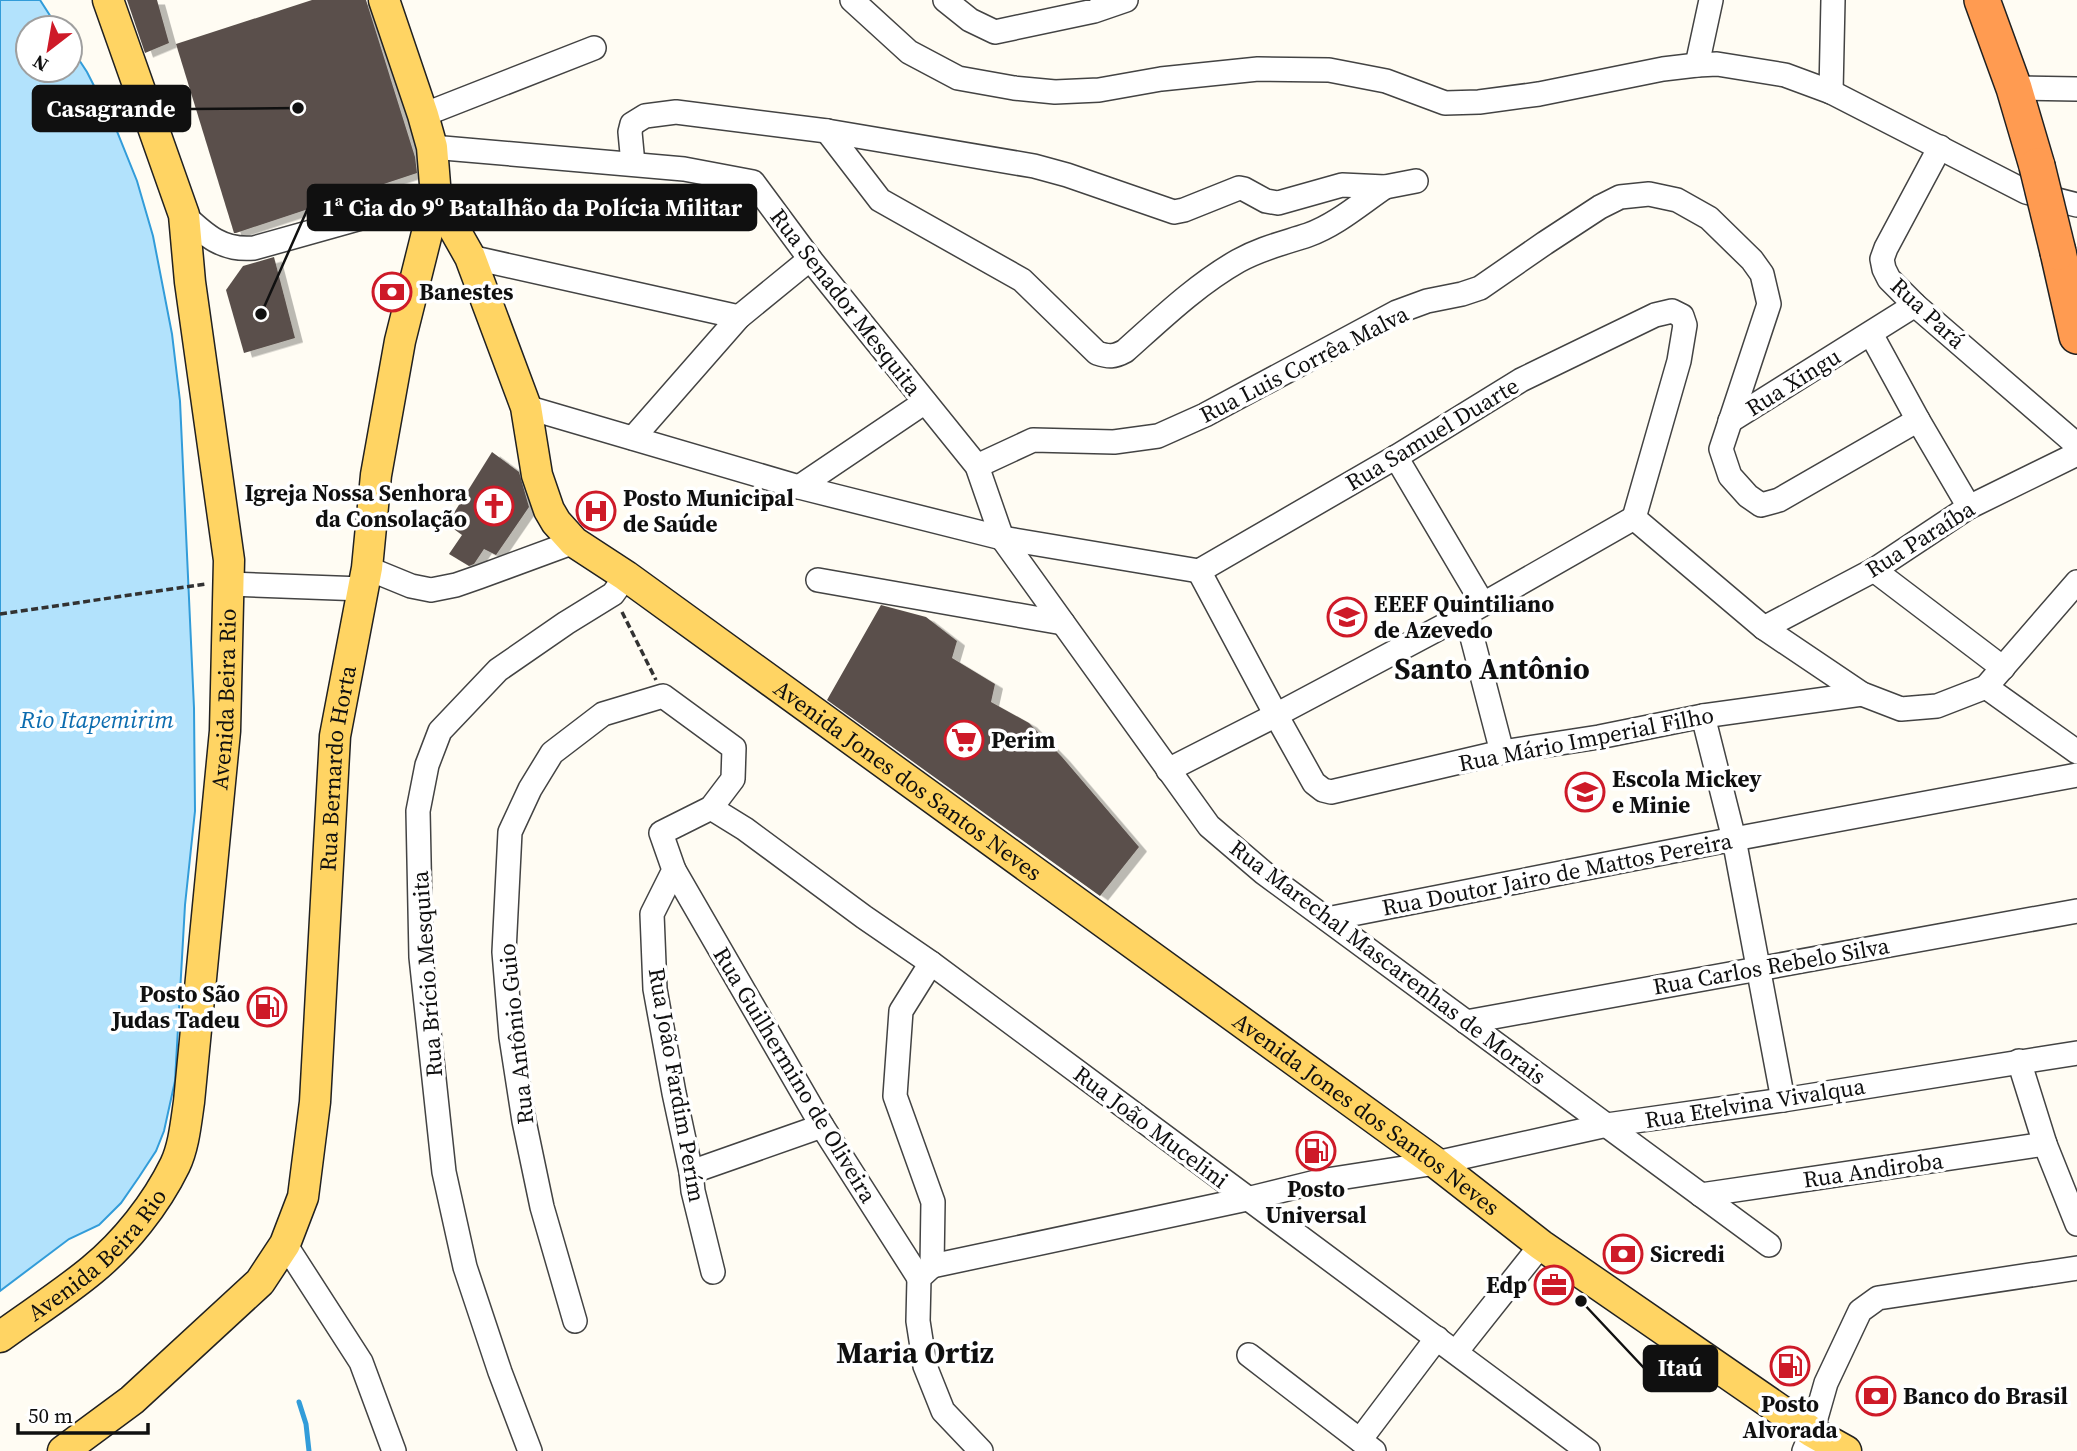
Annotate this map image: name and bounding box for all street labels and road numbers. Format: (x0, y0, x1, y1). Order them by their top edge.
street label: Rua Senador Mesquita (763, 202, 929, 402)
street label: Rua Pará (1884, 270, 1973, 356)
street label: Rua Luis Corrêa Malva (1194, 297, 1414, 431)
street label: Rua Xingu (1739, 340, 1847, 424)
street label: Rua Samuel Duarte (1339, 370, 1525, 498)
street label: Rua Paraíba (1859, 493, 1981, 585)
street label: Avenida Beira Rio (203, 608, 244, 791)
street label: Rua Bernardo Horta (312, 663, 364, 872)
street label: Avenida Jones dos Santos Neves (767, 672, 1048, 888)
street label: Rua Mário Imperial Filho (1456, 699, 1716, 779)
street label: Rua Doutor Jairo de Mattos Pereira (1379, 824, 1735, 924)
street label: Rua Marechal Mascarenhas de Morais (1223, 832, 1553, 1092)
street label: Rua Brício Mesquita (404, 870, 450, 1078)
street label: Rua Carlos Rebelo Silva (1650, 929, 1892, 1003)
street label: Rua Guilhermino de Oliveira (706, 941, 884, 1209)
street label: Rua Antônio Guio (491, 942, 541, 1126)
street label: Rua João Fardim Perím (641, 965, 713, 1205)
street label: Avenida Jones dos Santos Neves (1226, 1005, 1506, 1223)
street label: Rua João Mucelini (1067, 1058, 1235, 1196)
street label: Rua Etelvina Vivalqua (1643, 1070, 1868, 1136)
street label: Rua Andiroba (1801, 1144, 1945, 1196)
street label: Avenida Beira Rio (21, 1182, 174, 1329)

